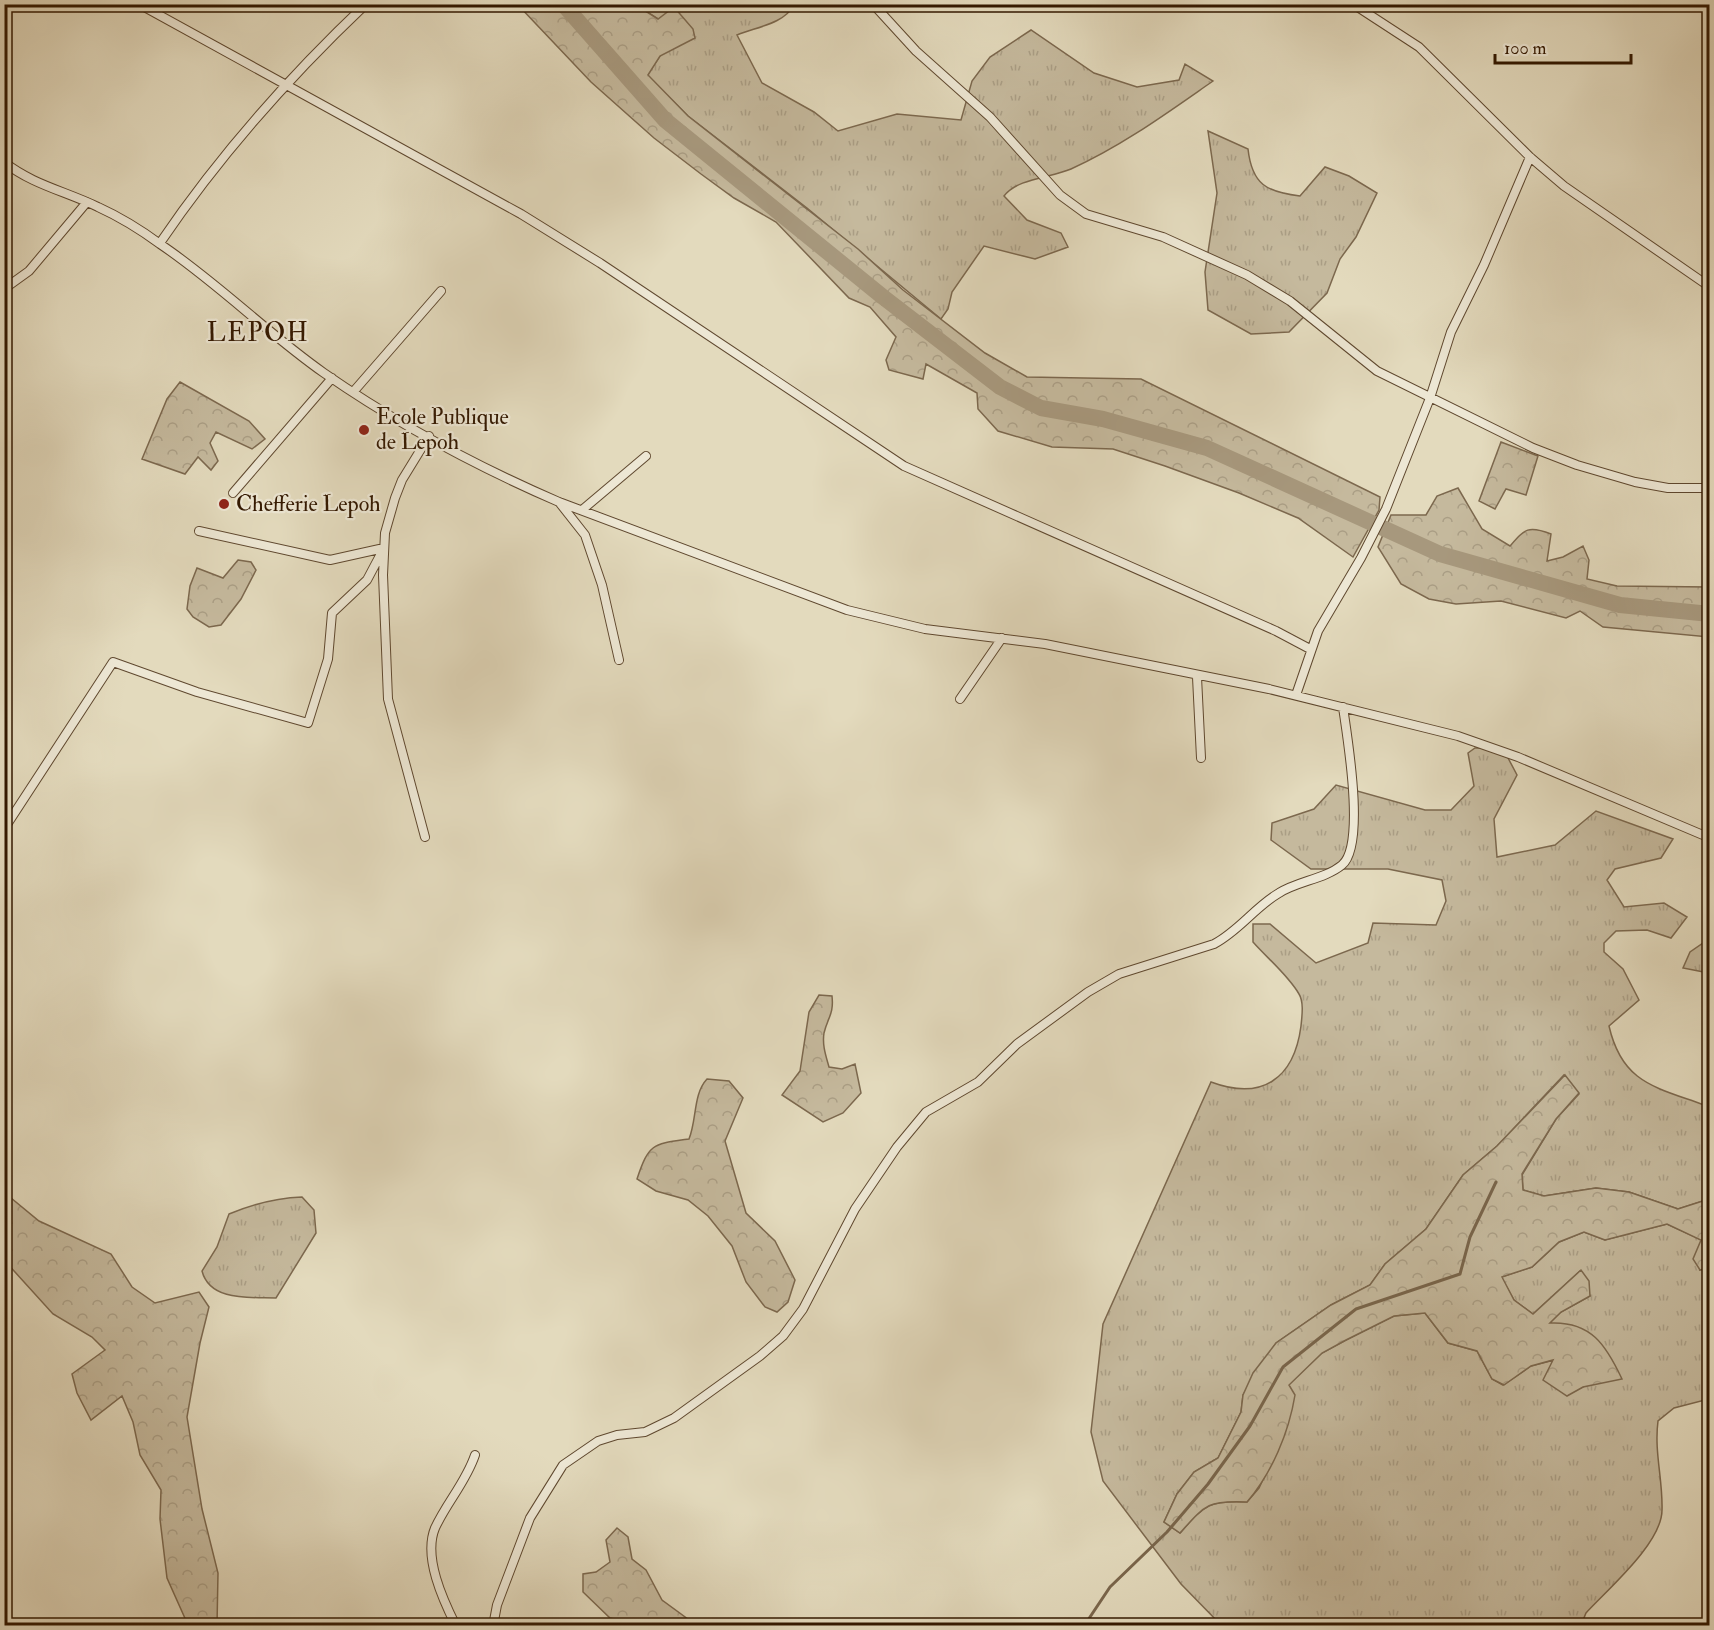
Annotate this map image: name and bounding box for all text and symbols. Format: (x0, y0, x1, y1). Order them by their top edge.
scale bar (1495, 27, 1632, 65)
text: 100 m (1504, 37, 1547, 60)
district label: LEPOH (207, 317, 309, 349)
place label: Ecole Publique de Lepoh (376, 403, 509, 457)
marker: Ecole Publique de Lepoh (357, 423, 371, 437)
place label: Chefferie Lepoh (236, 490, 381, 519)
marker: Chefferie Lepoh (217, 497, 231, 511)

